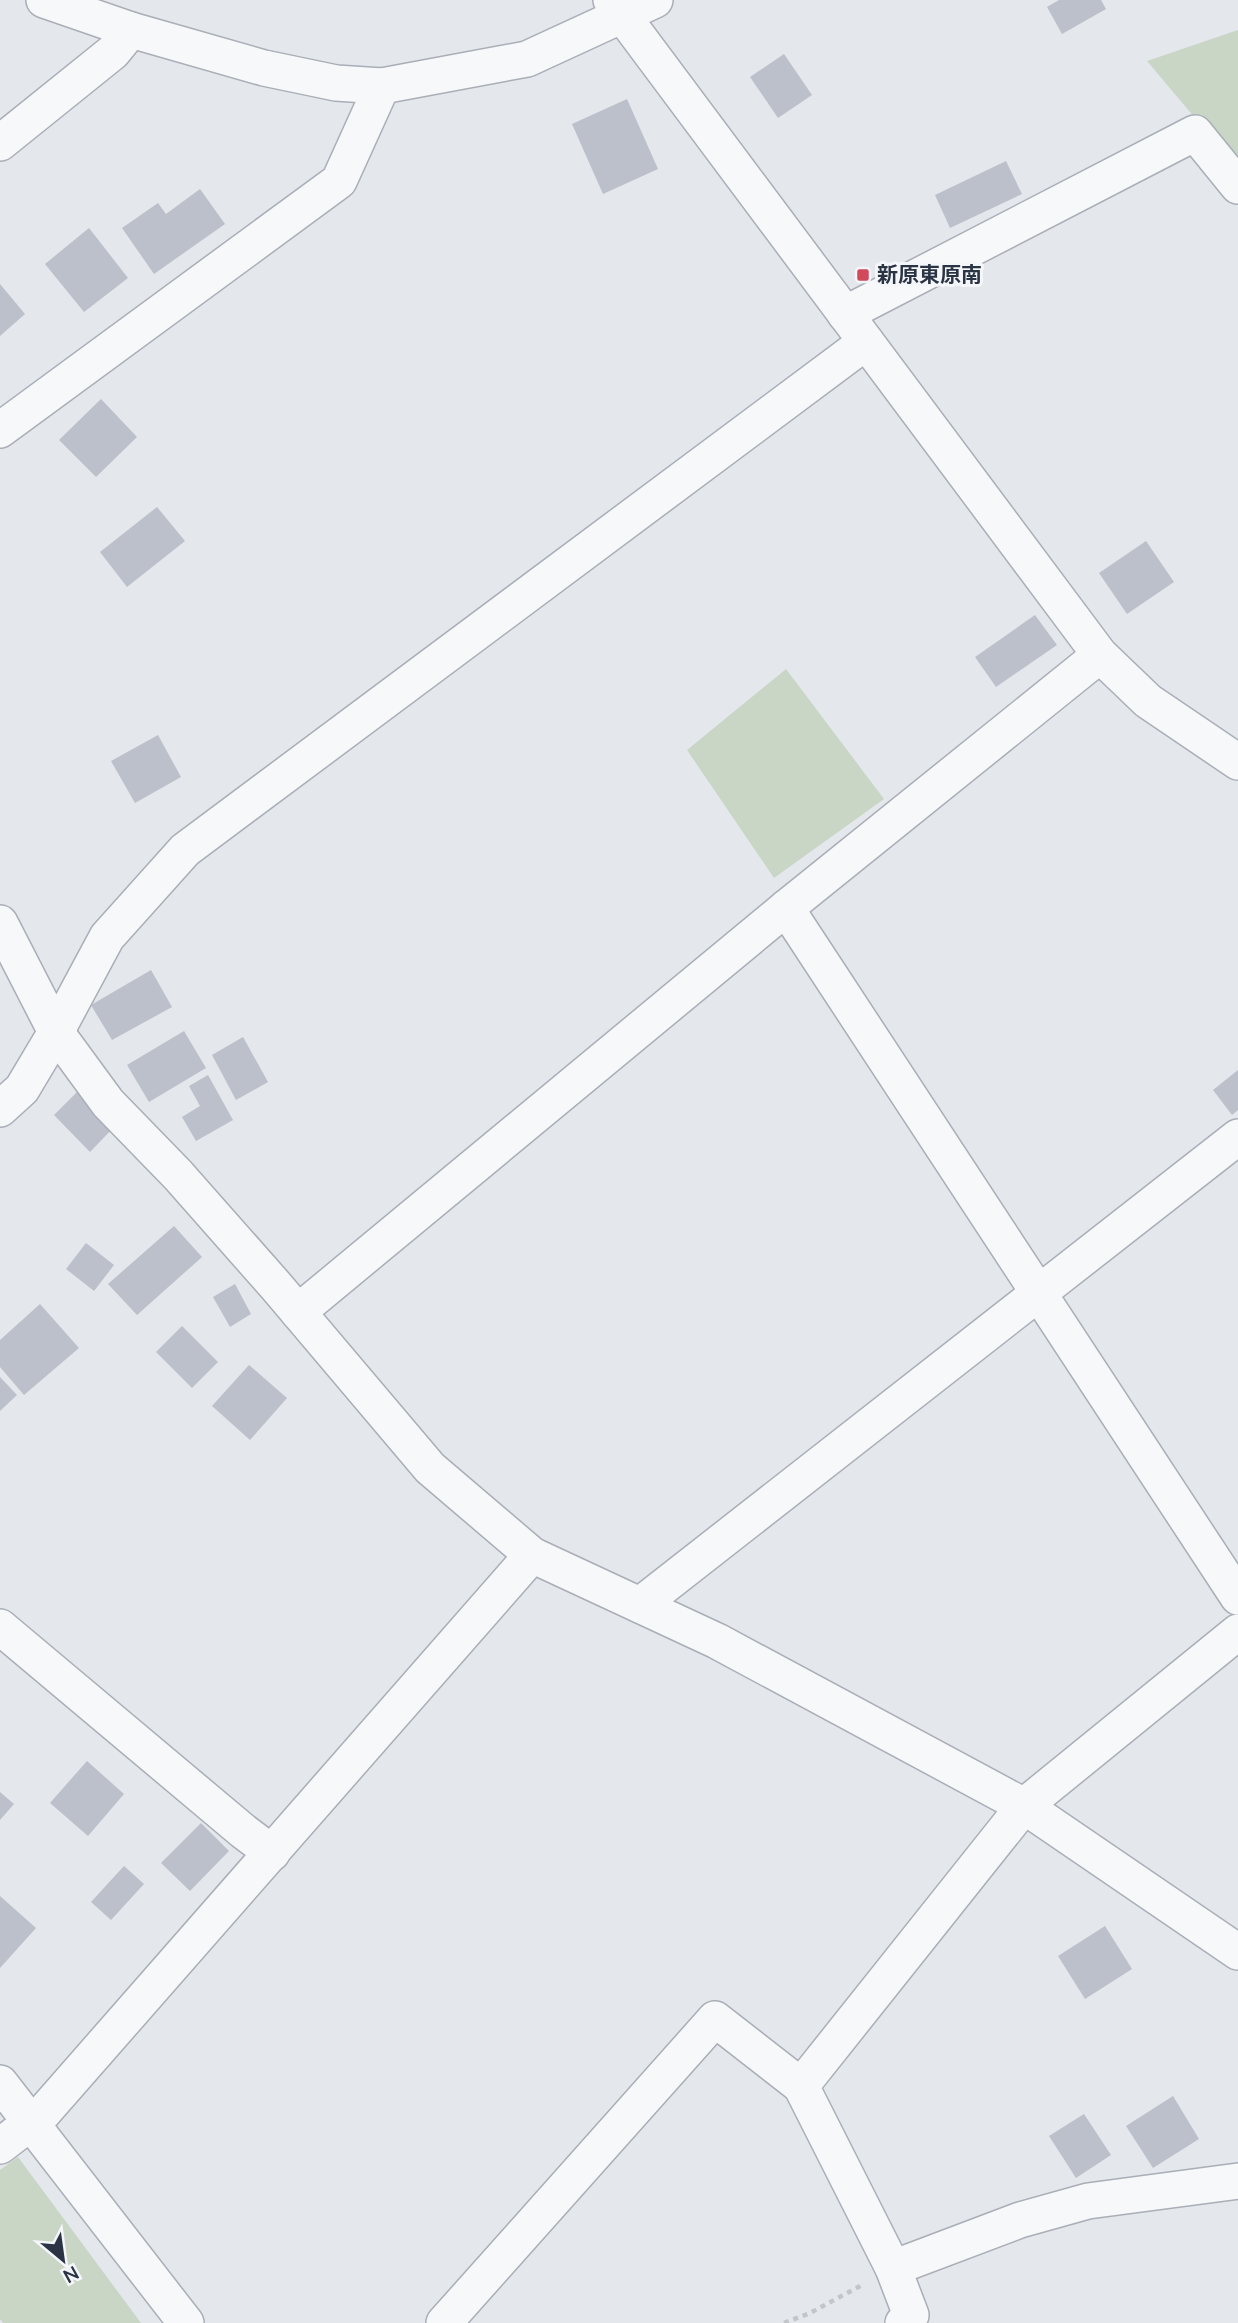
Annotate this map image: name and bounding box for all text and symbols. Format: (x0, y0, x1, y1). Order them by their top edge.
place label: 新原東原南 (877, 261, 982, 289)
marker: 新原東原南 (855, 267, 871, 283)
north arrow (28, 2225, 98, 2295)
text: N (58, 2259, 83, 2289)

